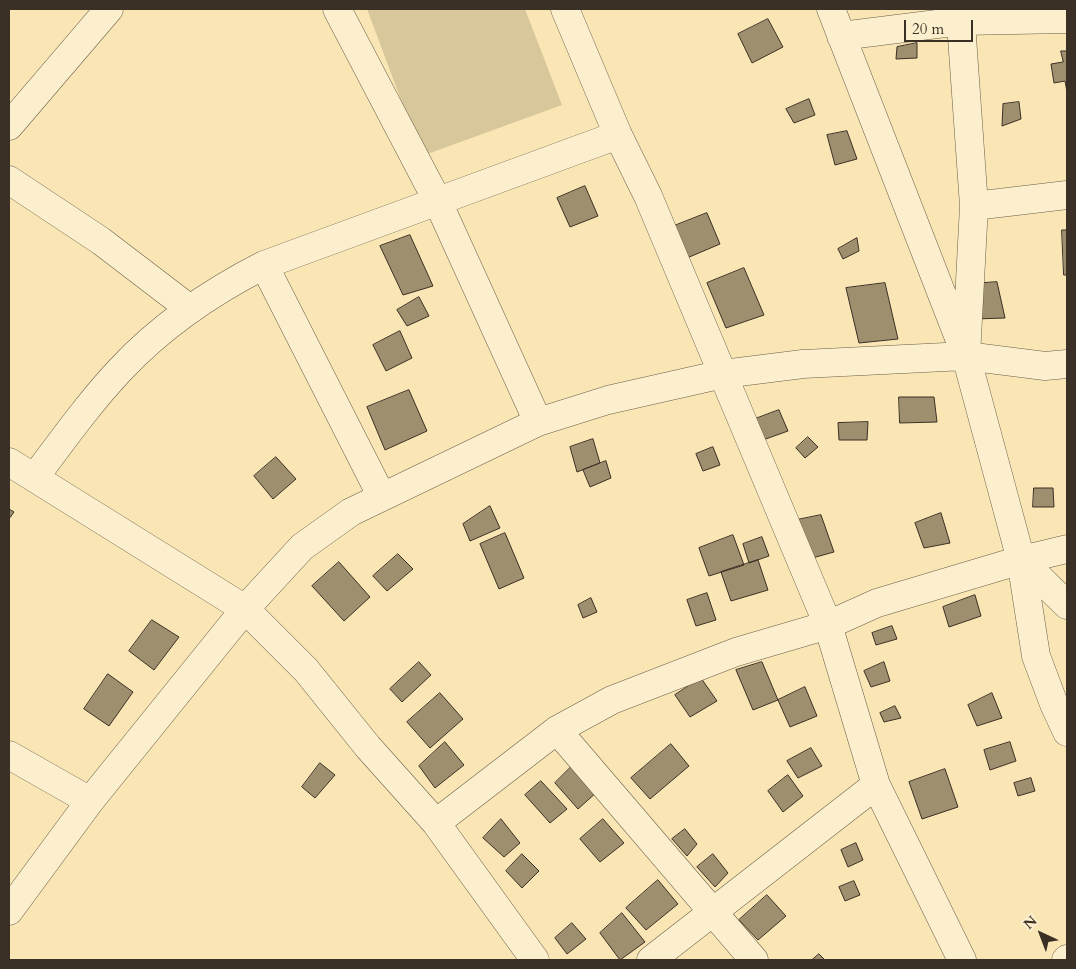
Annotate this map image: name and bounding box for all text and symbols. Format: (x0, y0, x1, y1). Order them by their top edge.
scale bar (906, 10, 975, 42)
text: 20 m (912, 19, 944, 39)
north arrow (1016, 909, 1066, 959)
text: N (1020, 912, 1041, 934)

